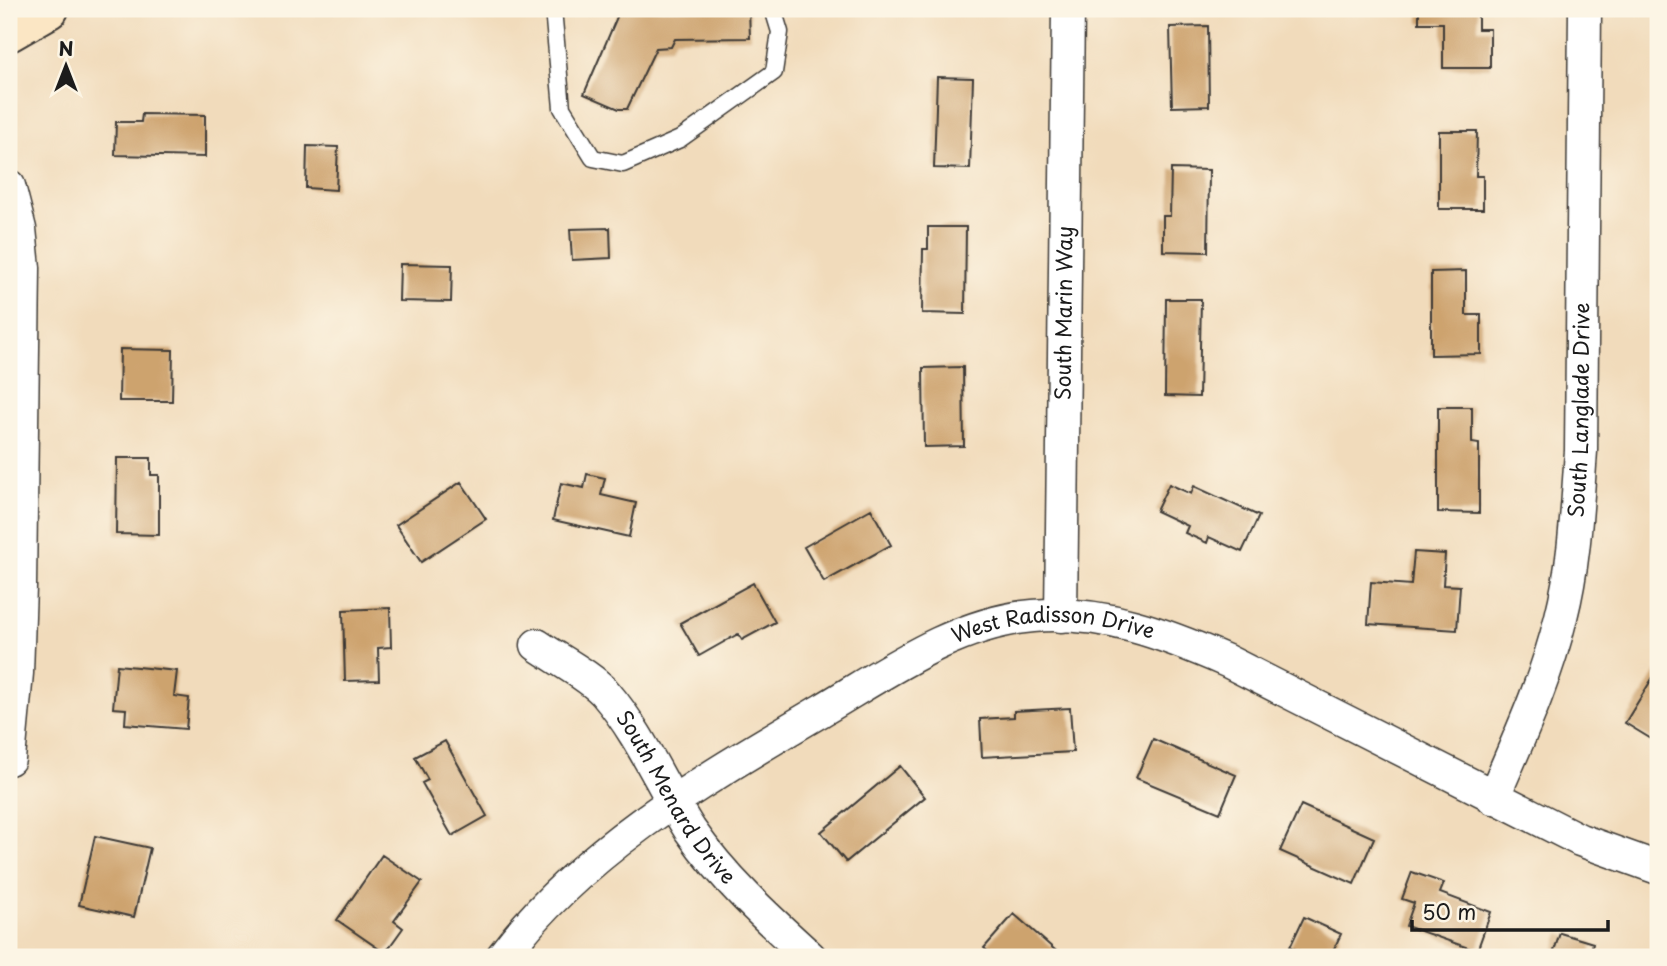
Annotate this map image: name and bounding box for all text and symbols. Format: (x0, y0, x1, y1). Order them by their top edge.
north arrow (32, 32, 102, 102)
text: N (58, 34, 74, 62)
street label: South Marin Way (1045, 226, 1079, 400)
street label: South Langlade Drive (1558, 302, 1596, 519)
street label: West Radisson Drive (946, 597, 1159, 650)
street label: South Menard Drive (610, 703, 745, 890)
scale bar (1412, 889, 1608, 933)
text: 50 m (1422, 895, 1476, 927)

